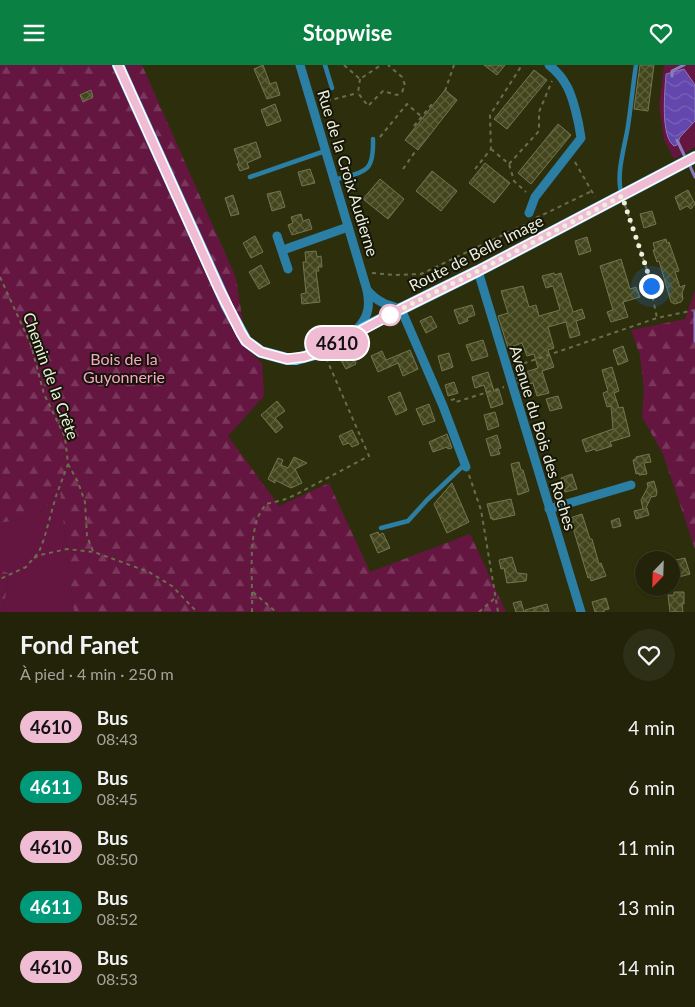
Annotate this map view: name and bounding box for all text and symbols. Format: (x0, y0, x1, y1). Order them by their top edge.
icon: menu (20, 19, 48, 47)
text: Stopwise (303, 19, 392, 46)
icon: heart (647, 19, 675, 47)
street label: Rue de la Croix Audierne (314, 87, 383, 258)
street label: Route de Belle Image (405, 210, 546, 295)
your location (639, 274, 664, 299)
unlabelled marker (379, 304, 401, 326)
street label: Chemin de la Crête (20, 310, 83, 442)
line badge: 4610 (302, 327, 372, 359)
text: 4610 (316, 332, 358, 354)
street label: Avenue du Bois des Roches (506, 343, 581, 533)
park label: Bois de la Guyonnerie (83, 349, 165, 386)
north arrow (635, 551, 680, 596)
map controls (635, 551, 680, 596)
button: heart (623, 629, 675, 681)
text: Fond Fanet (20, 630, 139, 659)
text: À pied · 4 min · 250 m (20, 664, 174, 683)
text: Bus (97, 706, 128, 729)
text: 4610 (30, 716, 72, 738)
text: 4 min (628, 716, 675, 739)
text: 08:43 (97, 729, 138, 748)
text: Bus (97, 766, 128, 789)
text: 4611 (30, 776, 72, 798)
text: 6 min (628, 776, 675, 799)
text: 08:45 (97, 789, 138, 808)
text: Bus (97, 826, 128, 849)
text: 4610 (30, 836, 72, 858)
text: 11 min (617, 836, 675, 859)
text: 08:50 (97, 849, 138, 868)
text: Bus (97, 886, 128, 909)
text: 4611 (30, 896, 72, 918)
text: 13 min (617, 896, 675, 919)
text: 08:52 (97, 909, 138, 928)
text: Bus (97, 946, 128, 969)
text: 4610 (30, 956, 72, 978)
text: 14 min (617, 956, 675, 979)
text: 08:53 (97, 969, 138, 988)

